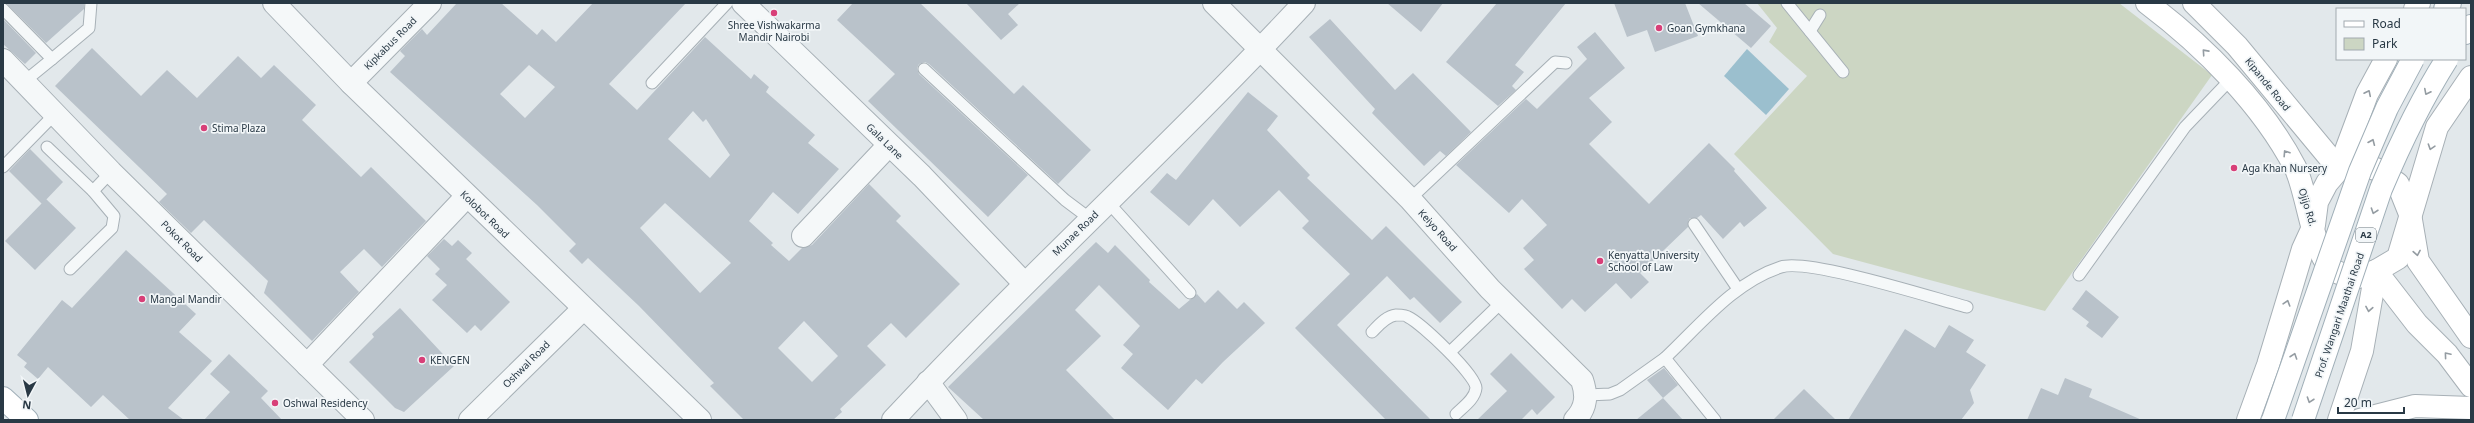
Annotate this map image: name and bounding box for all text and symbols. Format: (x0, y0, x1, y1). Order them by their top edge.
marker: Shree Vishwakarma Mandir Nairobi (769, 8, 779, 18)
legend (2336, 8, 2466, 60)
street label: Kipkabus Road (360, 13, 420, 73)
text: Road (2372, 15, 2401, 32)
place label: Shree Vishwakarma Mandir Nairobi (728, 18, 820, 44)
place label: Goan Gymkhana (1667, 21, 1745, 35)
marker: Goan Gymkhana (1654, 23, 1664, 33)
text: Park (2372, 35, 2398, 52)
one-way arrow (2202, 49, 2210, 57)
street label: Kipande Road (2242, 54, 2294, 114)
one-way arrow (2424, 88, 2432, 96)
one-way arrow (2363, 90, 2371, 98)
street label: Gala Lane (863, 120, 907, 162)
place label: Stima Plaza (212, 121, 266, 135)
marker: Stima Plaza (199, 123, 209, 133)
one-way arrow (2368, 139, 2376, 146)
one-way arrow (2427, 143, 2436, 150)
one-way arrow (2284, 150, 2291, 157)
place label: Aga Khan Nursery (2242, 161, 2328, 175)
marker: Aga Khan Nursery (2229, 163, 2239, 173)
street label: Ojijo Rd. (2296, 186, 2320, 228)
street label: Kolobot Road (457, 187, 513, 241)
street label: Keiyo Road (1415, 206, 1461, 254)
street label: Munae Road (1049, 207, 1101, 259)
one-way arrow (2370, 207, 2379, 214)
street label: Pokot Road (158, 217, 206, 265)
road number: A2 (2356, 228, 2376, 242)
place label: Kenyatta University School of Law (1608, 248, 1700, 274)
one-way arrow (2412, 250, 2420, 256)
street label: Prof. Wangari Maathai Road (2311, 251, 2367, 379)
marker: Kenyatta University School of Law (1595, 256, 1605, 266)
place label: Mangal Mandir (150, 292, 222, 306)
marker: Mangal Mandir (137, 294, 147, 304)
one-way arrow (2282, 300, 2291, 307)
one-way arrow (2366, 306, 2374, 312)
street label: Oshwal Road (499, 337, 553, 391)
one-way arrow (2444, 352, 2452, 360)
place label: KENGEN (430, 353, 470, 367)
one-way arrow (2289, 353, 2298, 360)
marker: KENGEN (417, 355, 427, 365)
north arrow (8, 375, 48, 415)
scale bar (2338, 389, 2404, 415)
text: 20 m (2344, 394, 2372, 411)
place label: Oshwal Residency (283, 396, 368, 410)
text: N (21, 397, 32, 413)
one-way arrow (2306, 397, 2315, 404)
marker: Oshwal Residency (270, 398, 280, 408)

